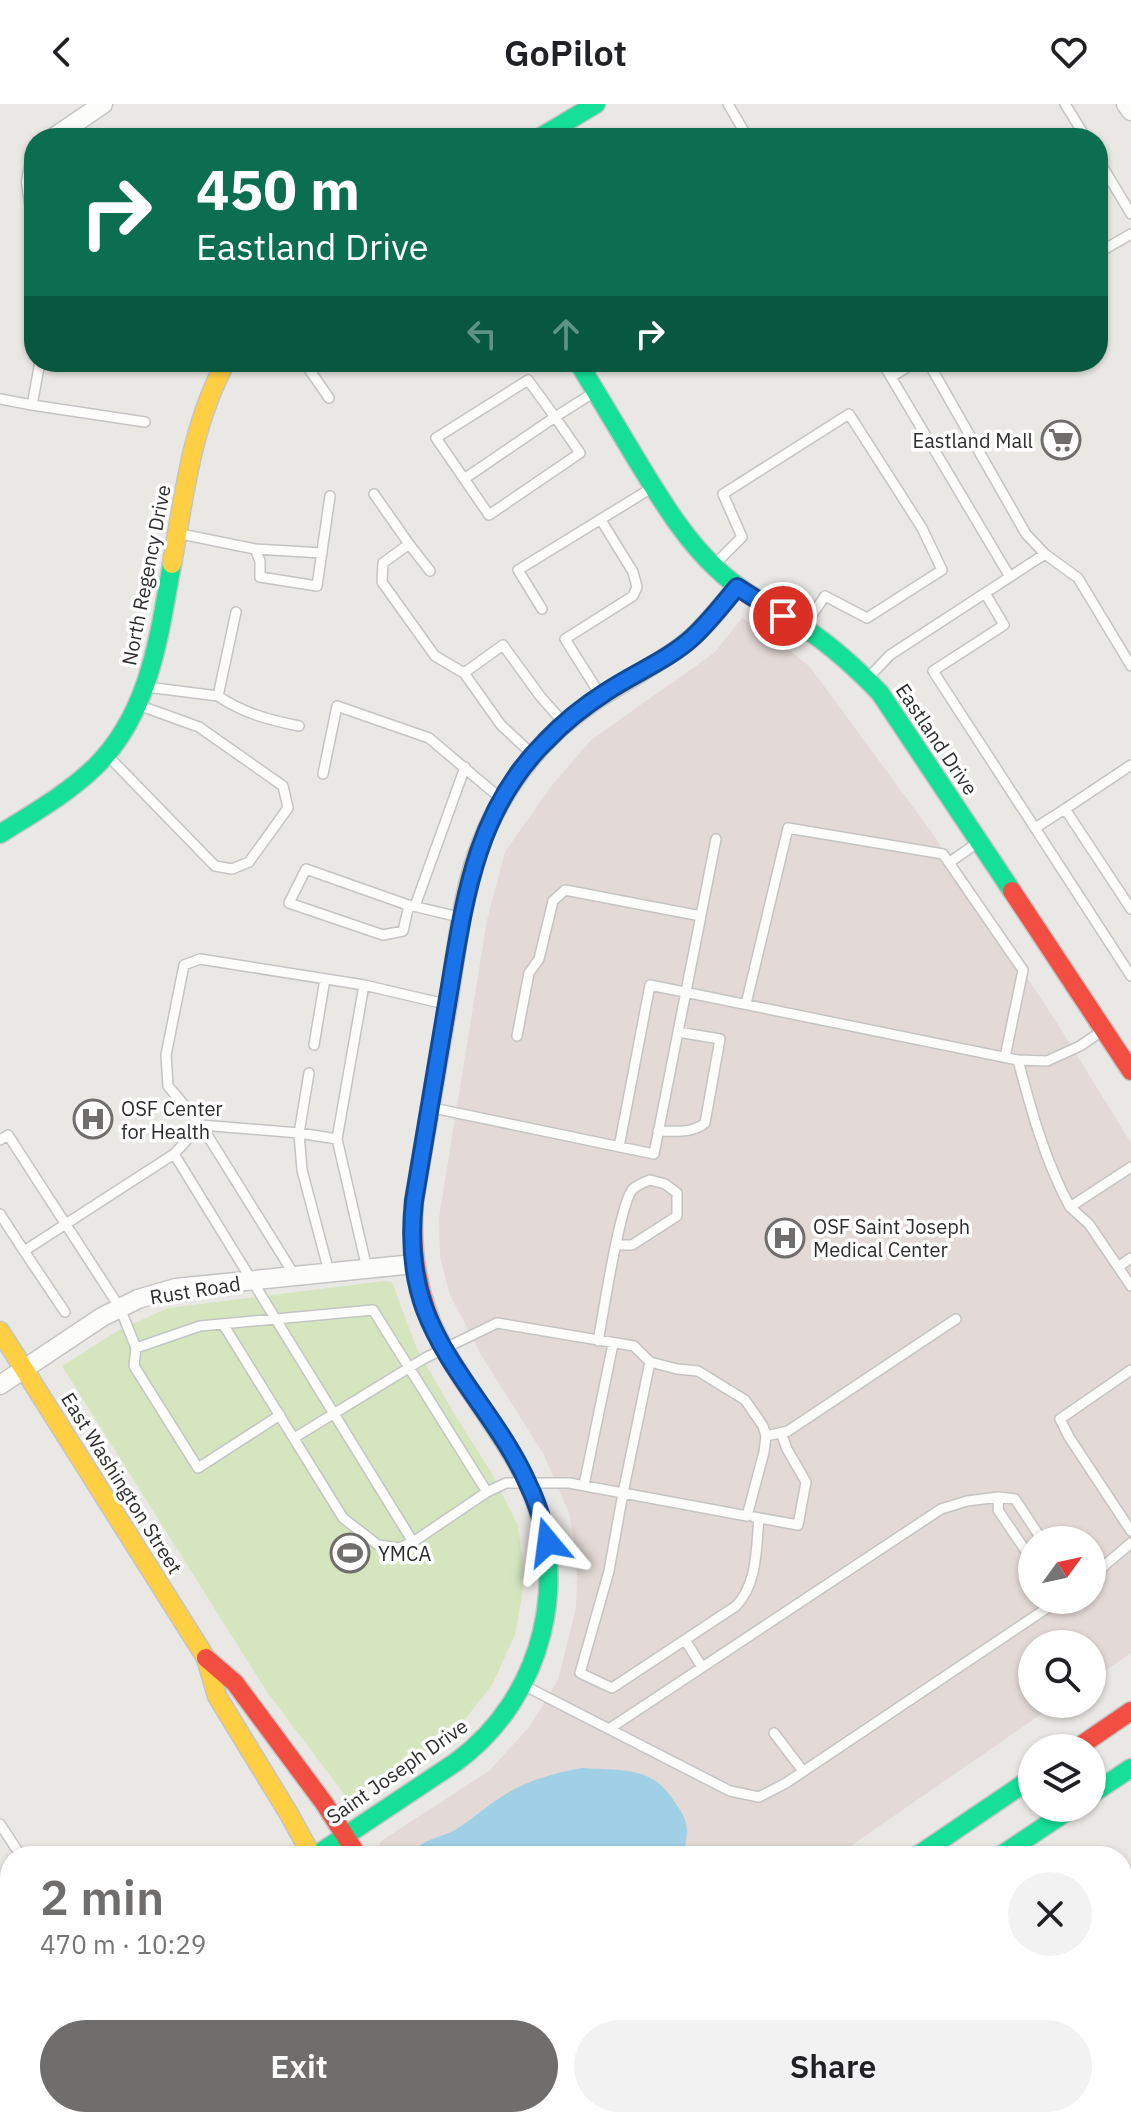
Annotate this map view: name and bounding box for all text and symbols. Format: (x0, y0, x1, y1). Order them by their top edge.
text: GoPilot (504, 29, 627, 76)
icon: back (40, 30, 84, 74)
icon: heart (1047, 30, 1091, 74)
text: 450 m (196, 153, 360, 225)
icon: right (64, 160, 168, 264)
text: Eastland Drive (196, 223, 429, 270)
icon: left (460, 312, 504, 356)
icon: ahead (544, 312, 588, 356)
icon: right (628, 312, 672, 356)
supermarket icon: Eastland Mall (1040, 419, 1082, 461)
place label: Eastland Mall (913, 427, 1033, 454)
street label: North Regency Drive (115, 482, 177, 668)
pin (749, 582, 817, 650)
icon: arrive (761, 594, 805, 638)
street label: Eastland Drive (890, 678, 984, 800)
place label: OSF Center for Health (121, 1095, 223, 1145)
hospital icon: OSF Center for Health (72, 1098, 114, 1140)
place label: OSF Saint Joseph Medical Center (813, 1213, 970, 1263)
hospital icon: OSF Saint Joseph Medical Center (764, 1217, 806, 1259)
street label: Rust Road (148, 1270, 242, 1310)
street label: East Washington Street (55, 1387, 189, 1579)
position arrow (506, 1500, 590, 1584)
north arrow (1018, 1526, 1106, 1614)
map controls (1018, 1526, 1106, 1822)
sports icon: YMCA (329, 1532, 371, 1574)
place label: YMCA (378, 1540, 432, 1567)
button: search (1018, 1630, 1106, 1718)
street label: Saint Joseph Drive (321, 1712, 473, 1830)
button: layers (1018, 1734, 1106, 1822)
text: 2 min (40, 1866, 164, 1928)
button: close (1008, 1872, 1092, 1956)
text: 470 m · 10:29 (40, 1927, 206, 1961)
button: Exit (40, 2020, 558, 2112)
button: Share (574, 2020, 1092, 2112)

